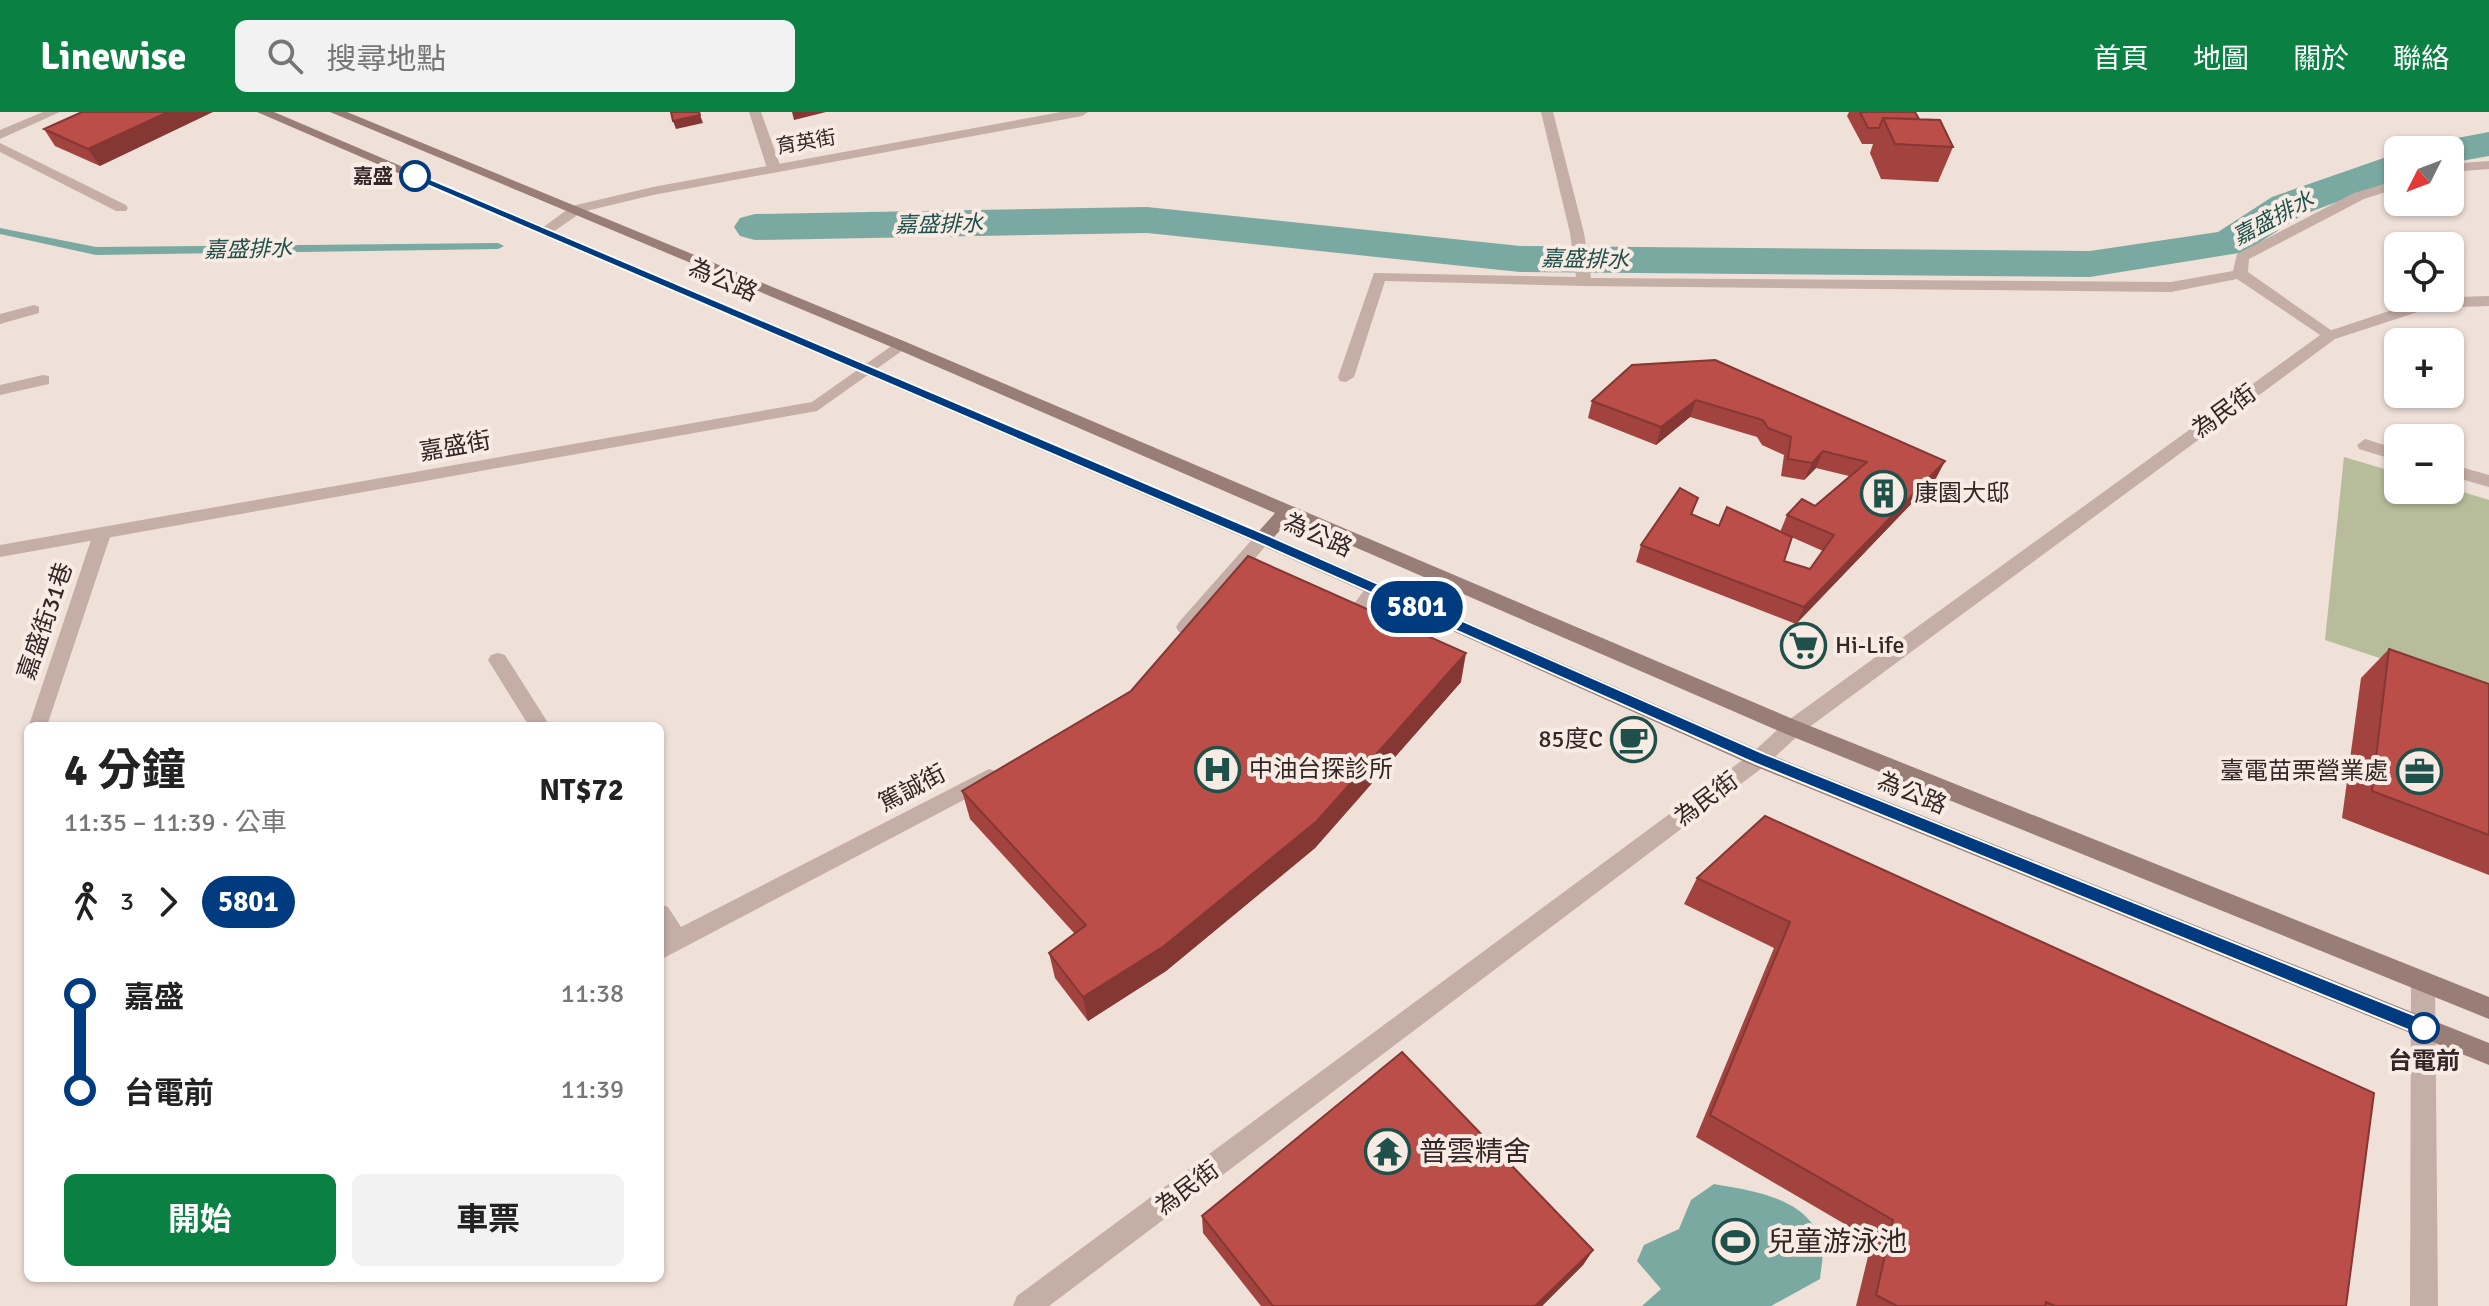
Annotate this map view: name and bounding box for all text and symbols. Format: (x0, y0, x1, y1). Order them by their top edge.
search box (235, 20, 795, 92)
text: Linewise (40, 33, 187, 80)
icon: search (263, 34, 307, 78)
text: 搜尋地點 (327, 41, 447, 78)
text: 首頁 (2093, 42, 2149, 76)
text: 地圖 (2193, 42, 2249, 76)
text: 關於 (2293, 42, 2349, 76)
text: 聯絡 (2393, 42, 2449, 76)
street label: 育英街 (774, 124, 838, 160)
north arrow (2384, 136, 2464, 216)
map controls (2384, 136, 2464, 504)
marker: 嘉盛 (400, 161, 430, 191)
place label: 嘉盛 (353, 164, 393, 189)
water label: 嘉盛排水 (2228, 185, 2319, 251)
water label: 嘉盛排水 (895, 210, 984, 238)
button: locate (2384, 232, 2464, 312)
water label: 嘉盛排水 (204, 235, 293, 263)
water label: 嘉盛排水 (1541, 245, 1630, 273)
street label: 為公路 (684, 252, 762, 308)
button: + (2384, 328, 2464, 408)
street label: 為民街 (2186, 378, 2262, 444)
button: − (2384, 424, 2464, 504)
street label: 嘉盛街 (417, 425, 493, 467)
building icon: 康園大邸 (1859, 469, 1907, 517)
place label: 康園大邸 (1914, 478, 2010, 508)
street label: 為公路 (1279, 507, 1357, 563)
street label: 嘉盛街31巷 (11, 558, 79, 684)
line badge: 5801 (1361, 581, 1473, 633)
text: 5801 (1387, 590, 1447, 624)
supermarket icon: Hi-Life (1780, 621, 1828, 669)
place label: Hi-Life (1835, 630, 1904, 660)
cafe icon: 85度C (1610, 715, 1658, 763)
place label: 85度C (1539, 724, 1603, 754)
text: 4 分鐘 (64, 744, 185, 798)
hospital icon: 中油台探診所 (1194, 745, 1242, 793)
office icon: 臺電苗栗營業處 (2395, 747, 2443, 795)
place label: 中油台探診所 (1249, 754, 1393, 784)
place label: 臺電苗栗營業處 (2220, 756, 2388, 786)
street label: 篤誠街 (873, 758, 951, 818)
street label: 為民街 (1668, 765, 1744, 833)
street label: 為公路 (1873, 766, 1951, 820)
text: NT$72 (539, 772, 624, 809)
text: 11:35 – 11:39 · 公車 (64, 807, 287, 839)
icon: walk (64, 880, 108, 924)
icon: forward (146, 880, 190, 924)
text: 5801 (218, 885, 279, 919)
text: 3 (120, 886, 134, 918)
text: 11:38 (561, 978, 624, 1010)
text: 嘉盛 (124, 979, 184, 1016)
marker: 台電前 (2409, 1013, 2439, 1043)
place label: 台電前 (2388, 1046, 2460, 1076)
text: 11:39 (561, 1074, 624, 1106)
text: 台電前 (124, 1075, 214, 1112)
temple icon: 普雲精舍 (1364, 1128, 1412, 1176)
place label: 普雲精舍 (1419, 1135, 1531, 1169)
street label: 為民街 (1149, 1154, 1225, 1222)
button: 開始 (64, 1174, 336, 1266)
button: 車票 (352, 1174, 624, 1266)
sports icon: 兒童游泳池 (1712, 1218, 1760, 1266)
place label: 兒童游泳池 (1767, 1225, 1907, 1259)

